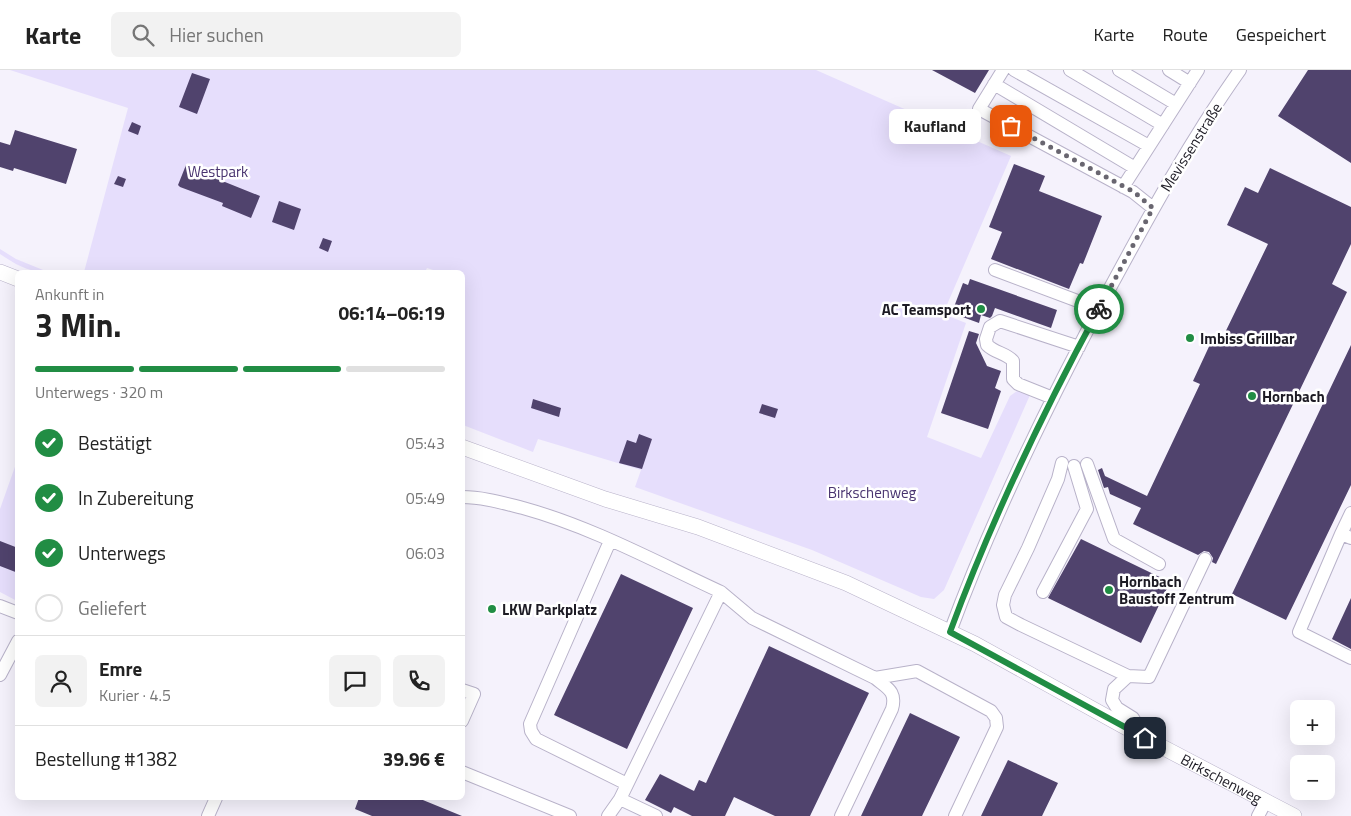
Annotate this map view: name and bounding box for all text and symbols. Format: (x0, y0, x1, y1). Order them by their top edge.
search box (111, 12, 461, 57)
text: Karte (25, 17, 81, 53)
text: Hier suchen (169, 20, 264, 49)
icon: search (129, 21, 157, 49)
text: Karte (1093, 21, 1134, 48)
text: Route (1162, 21, 1208, 48)
text: Gespeichert (1236, 21, 1326, 48)
street label: Mevissenstraße (1154, 98, 1228, 196)
pin (990, 105, 1032, 147)
callout: Kaufland (888, 108, 981, 144)
icon: bag (997, 112, 1025, 140)
text: Kaufland (904, 114, 966, 138)
park label: Westpark (188, 160, 248, 183)
text: Ankunft in (35, 282, 104, 306)
courier (1074, 284, 1124, 334)
icon: bike (1085, 295, 1113, 323)
text: 06:14–06:19 (338, 298, 445, 327)
place label: AC Teamsport (882, 298, 972, 321)
text: 3 Min. (35, 301, 122, 349)
marker: AC Teamsport (975, 303, 987, 315)
place label: Imbiss Grillbar (1200, 327, 1295, 350)
marker: Imbiss Grillbar (1184, 332, 1196, 344)
text: Unterwegs · 320 m (35, 380, 163, 404)
place label: Hornbach (1262, 385, 1325, 408)
marker: Hornbach (1246, 390, 1258, 402)
text: Bestätigt (78, 428, 152, 457)
icon: check (35, 429, 63, 457)
text: 05:43 (406, 431, 445, 455)
park label: Birkschenweg (828, 481, 917, 504)
text: In Zubereitung (78, 483, 194, 512)
icon: check (35, 484, 63, 512)
text: 05:49 (406, 486, 445, 510)
text: Unterwegs (78, 538, 166, 567)
icon: check (35, 539, 63, 567)
text: 06:03 (406, 541, 445, 565)
place label: Hornbach Baustoff Zentrum (1119, 570, 1234, 610)
marker: Hornbach Baustoff Zentrum (1103, 584, 1115, 596)
text: Geliefert (78, 593, 146, 622)
place label: LKW Parkplatz (502, 598, 597, 621)
marker: LKW Parkplatz (486, 603, 498, 615)
text: Emre (99, 654, 142, 683)
button: person (35, 655, 87, 707)
button: chat (329, 655, 381, 707)
button: phone (393, 655, 445, 707)
text: Kurier · 4.5 (99, 683, 171, 707)
map controls (1290, 700, 1335, 800)
button: + (1290, 700, 1335, 745)
pin (1124, 717, 1166, 759)
icon: home (1131, 724, 1159, 752)
text: Bestellung #1382 (35, 744, 178, 773)
text: 39.96 € (383, 744, 445, 773)
street label: Birkschenweg (1177, 747, 1267, 809)
button: − (1290, 755, 1335, 800)

